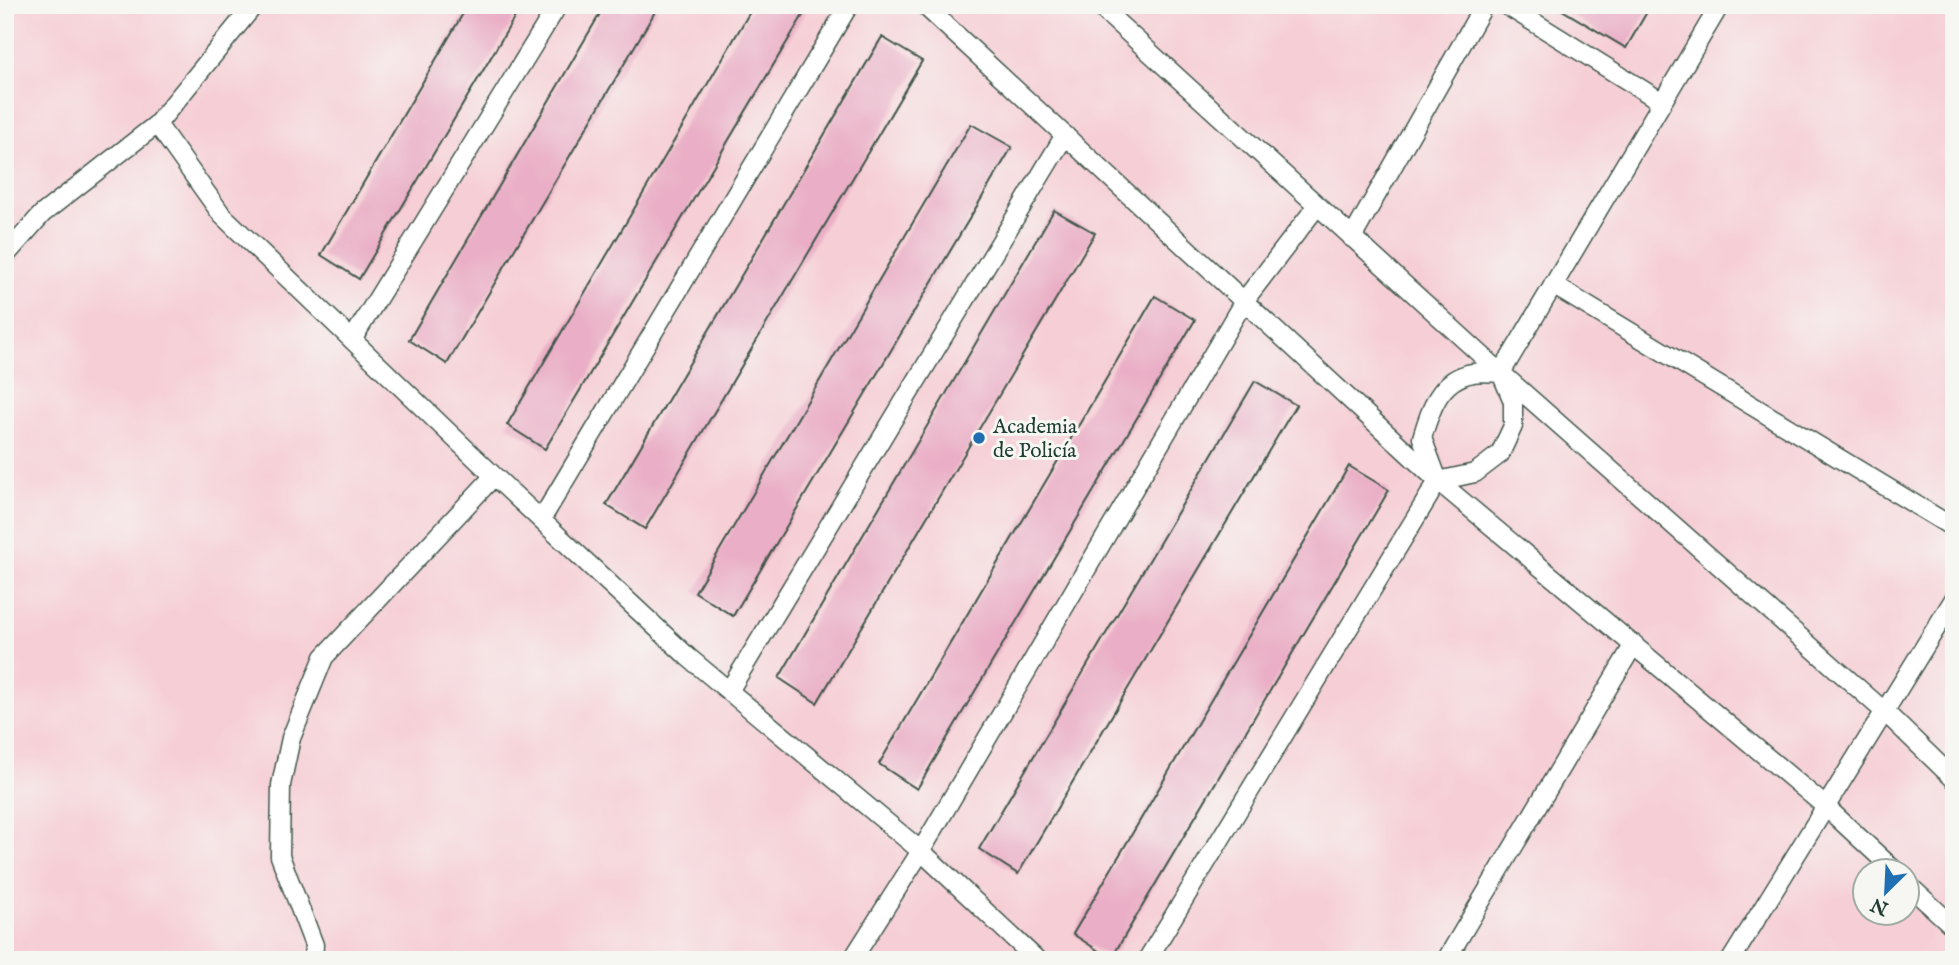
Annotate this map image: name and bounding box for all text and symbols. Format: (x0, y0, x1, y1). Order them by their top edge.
place label: Academia de Policía (992, 414, 1078, 465)
marker: Academia de Policía (971, 430, 987, 446)
north arrow (1850, 856, 1920, 926)
text: N (1867, 891, 1893, 920)

